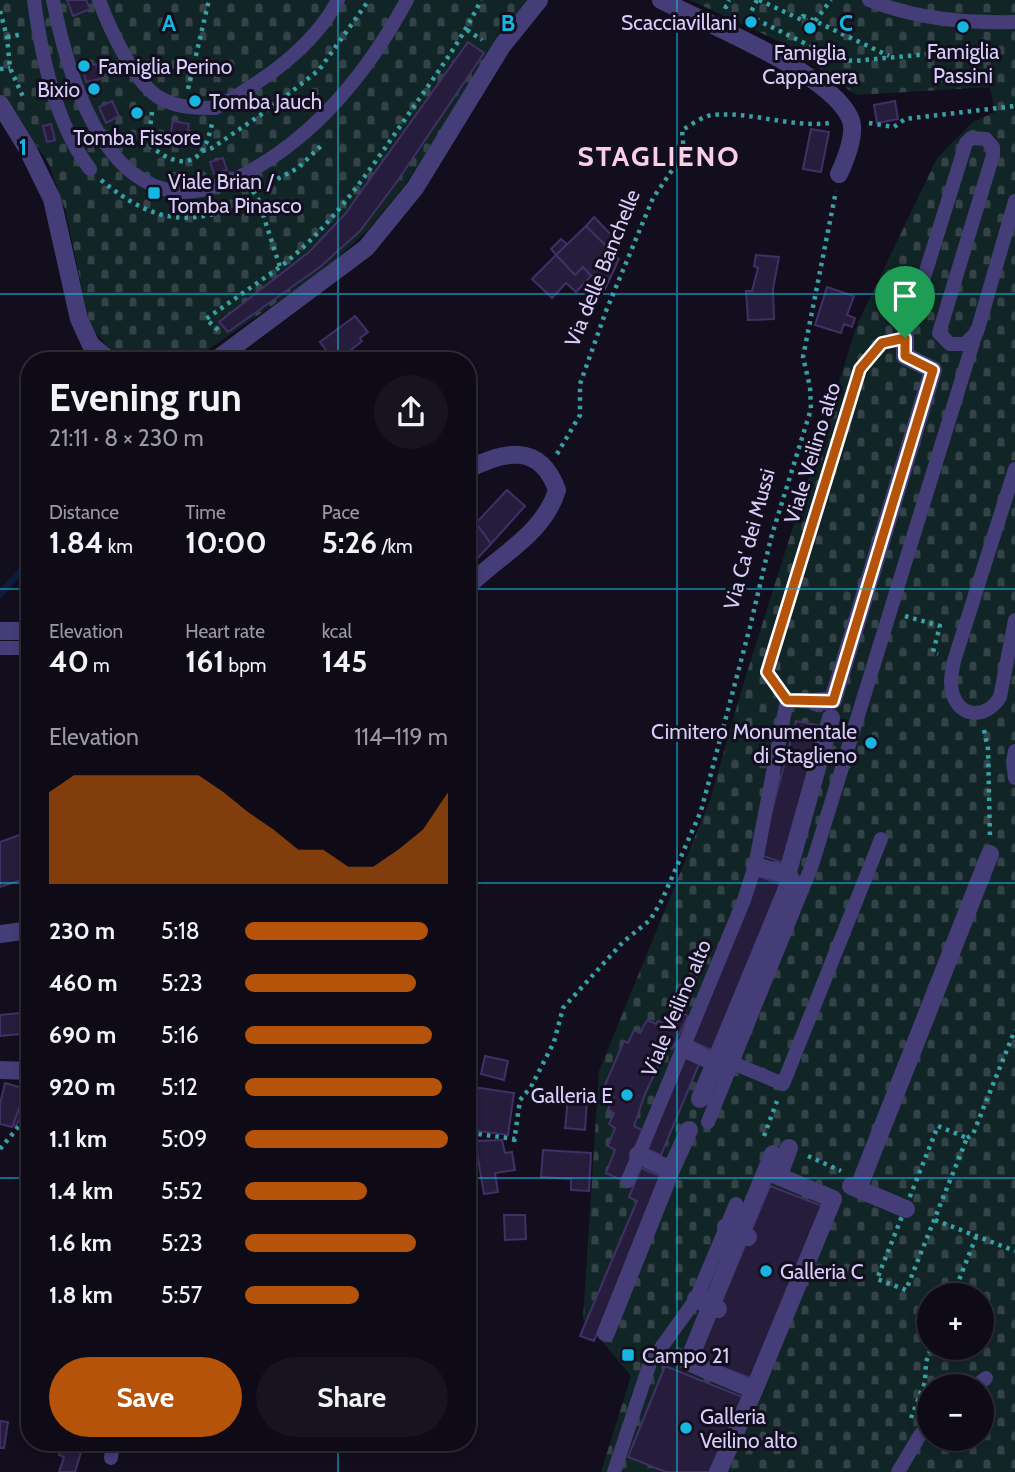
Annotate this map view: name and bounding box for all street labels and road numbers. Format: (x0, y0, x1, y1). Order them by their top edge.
street label: Via delle Banchelle (559, 186, 645, 350)
street label: Viale Veilino alto (779, 379, 845, 527)
street label: Via Ca' dei Mussi (718, 466, 780, 612)
street label: Viale Veilino alto (636, 936, 716, 1080)

